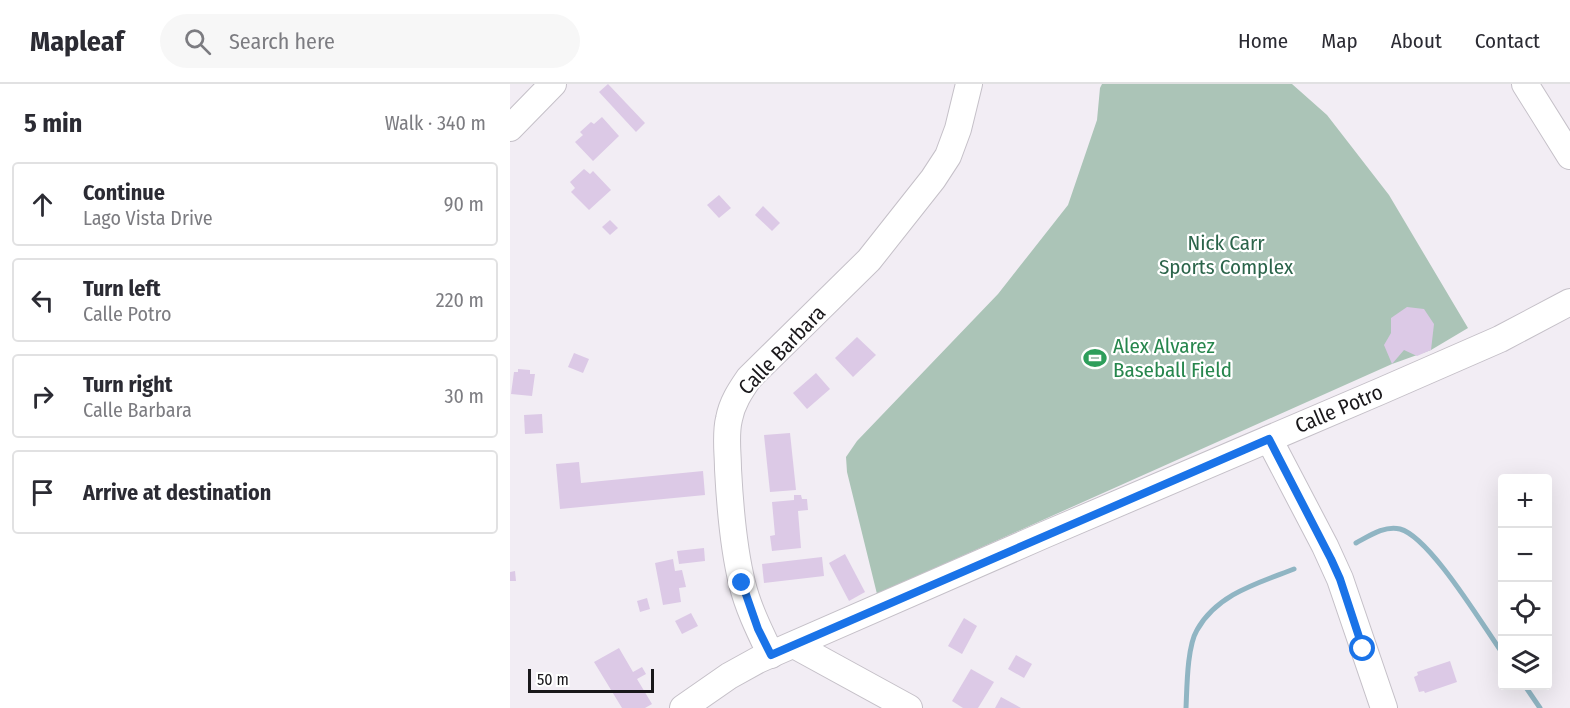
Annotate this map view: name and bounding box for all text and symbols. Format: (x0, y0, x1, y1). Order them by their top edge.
search box (160, 14, 580, 68)
text: Mapleaf (30, 25, 124, 58)
icon: search (181, 25, 214, 58)
text: Search here (229, 28, 335, 55)
text: Home (1238, 28, 1288, 54)
text: Map (1321, 28, 1358, 54)
text: About (1391, 28, 1442, 54)
text: Contact (1475, 28, 1540, 54)
text: 5 min (24, 108, 82, 139)
text: Walk · 340 m (385, 111, 486, 135)
text: Continue (83, 179, 165, 206)
icon: ahead (26, 188, 59, 221)
text: 90 m (444, 192, 484, 216)
text: Lago Vista Drive (83, 206, 213, 230)
park label: Nick Carr Sports Complex (1159, 230, 1294, 280)
text: Turn left (83, 275, 161, 302)
icon: left (26, 284, 59, 317)
text: 220 m (436, 288, 484, 312)
street label: Calle Barbara (733, 300, 831, 400)
text: Calle Potro (83, 302, 171, 326)
place label: Alex Alvarez Baseball Field (1113, 333, 1232, 383)
sports icon: Alex Alvarez Baseball Field (1082, 345, 1108, 371)
text: Turn right (83, 371, 172, 398)
street label: Calle Potro (1291, 379, 1387, 439)
icon: right (26, 380, 59, 413)
text: 30 m (444, 384, 484, 408)
text: Calle Barbara (83, 398, 192, 422)
map controls (1498, 474, 1552, 690)
button: + (1498, 474, 1552, 528)
icon: arrive (26, 476, 59, 509)
text: Arrive at destination (83, 479, 271, 506)
button: − (1498, 528, 1552, 582)
route end (728, 569, 754, 595)
button: locate (1498, 582, 1552, 636)
route start (1349, 635, 1375, 661)
button: layers (1498, 636, 1552, 690)
scale bar (528, 666, 654, 694)
text: 50 m (537, 670, 569, 689)

